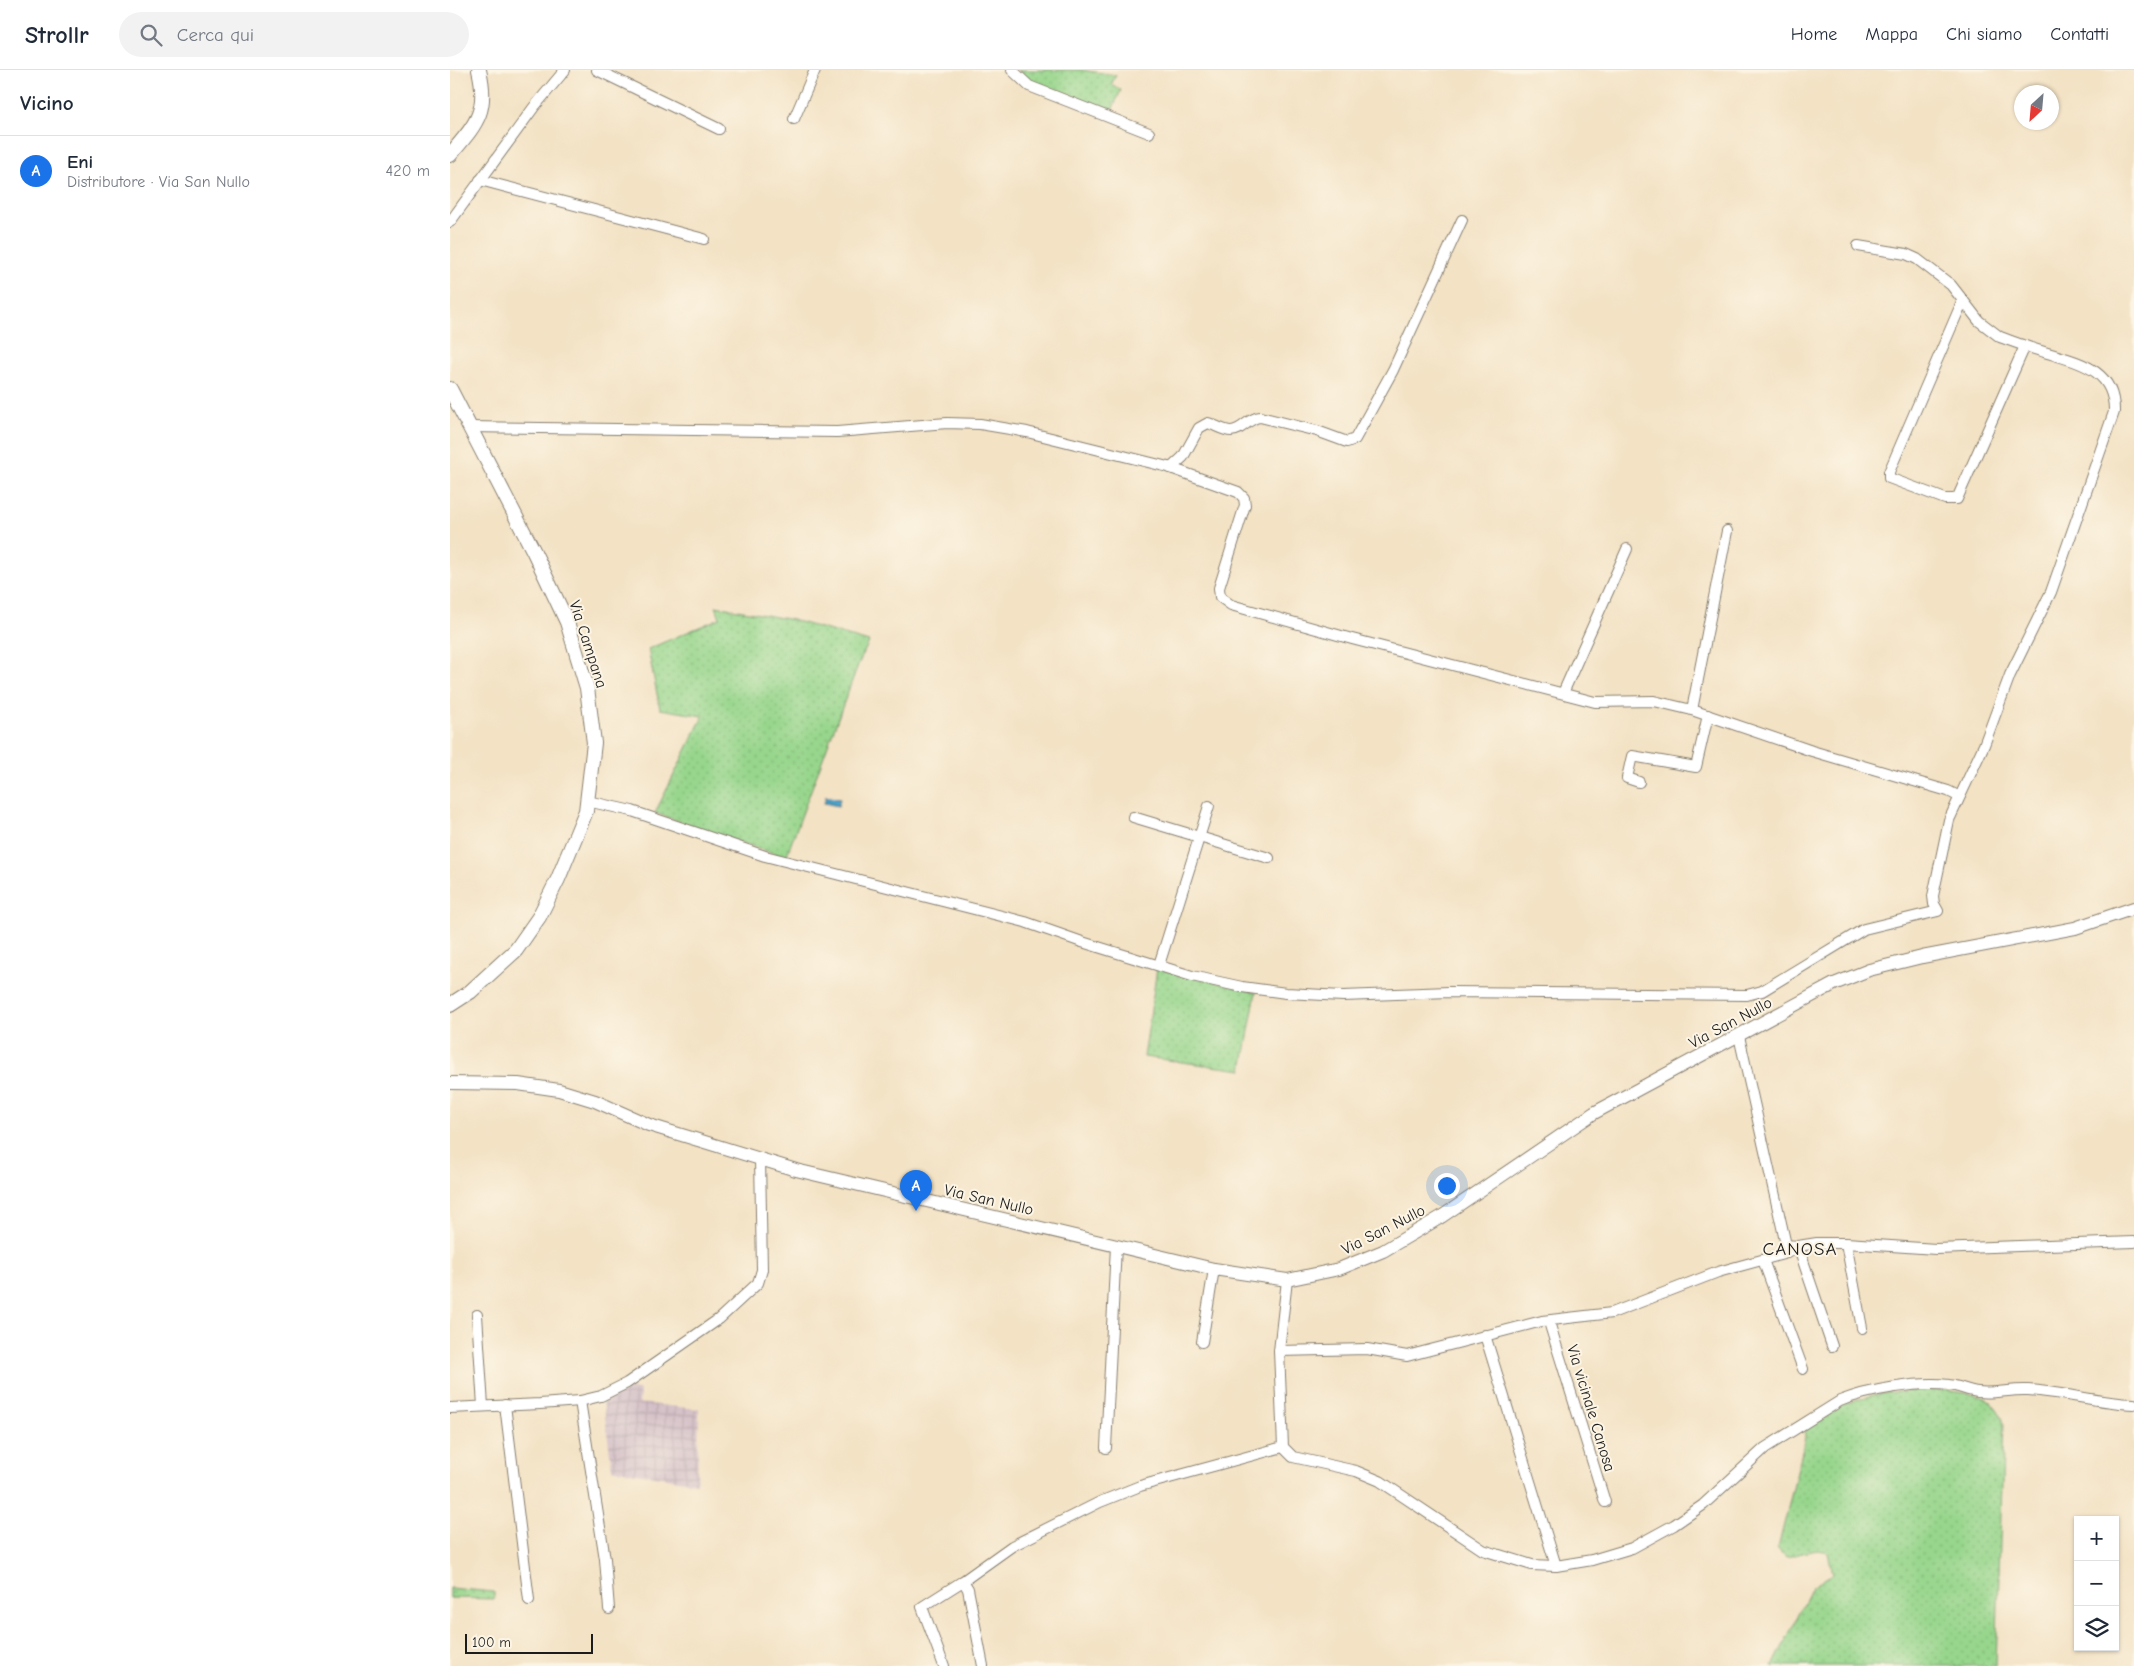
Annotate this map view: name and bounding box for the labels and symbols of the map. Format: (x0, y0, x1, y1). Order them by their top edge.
north arrow (2014, 85, 2059, 130)
street label: Via Campana (565, 598, 611, 690)
street label: Via San Nullo (1686, 994, 1775, 1052)
pin: A (900, 1170, 932, 1211)
your location (1434, 1173, 1460, 1199)
street label: Via San Nullo (942, 1181, 1035, 1219)
street label: Via San Nullo (1339, 1201, 1428, 1259)
district label: CANOSA (1763, 1238, 1837, 1260)
street label: Via vicinale Canosa (1563, 1343, 1619, 1474)
scale bar (465, 1631, 592, 1654)

